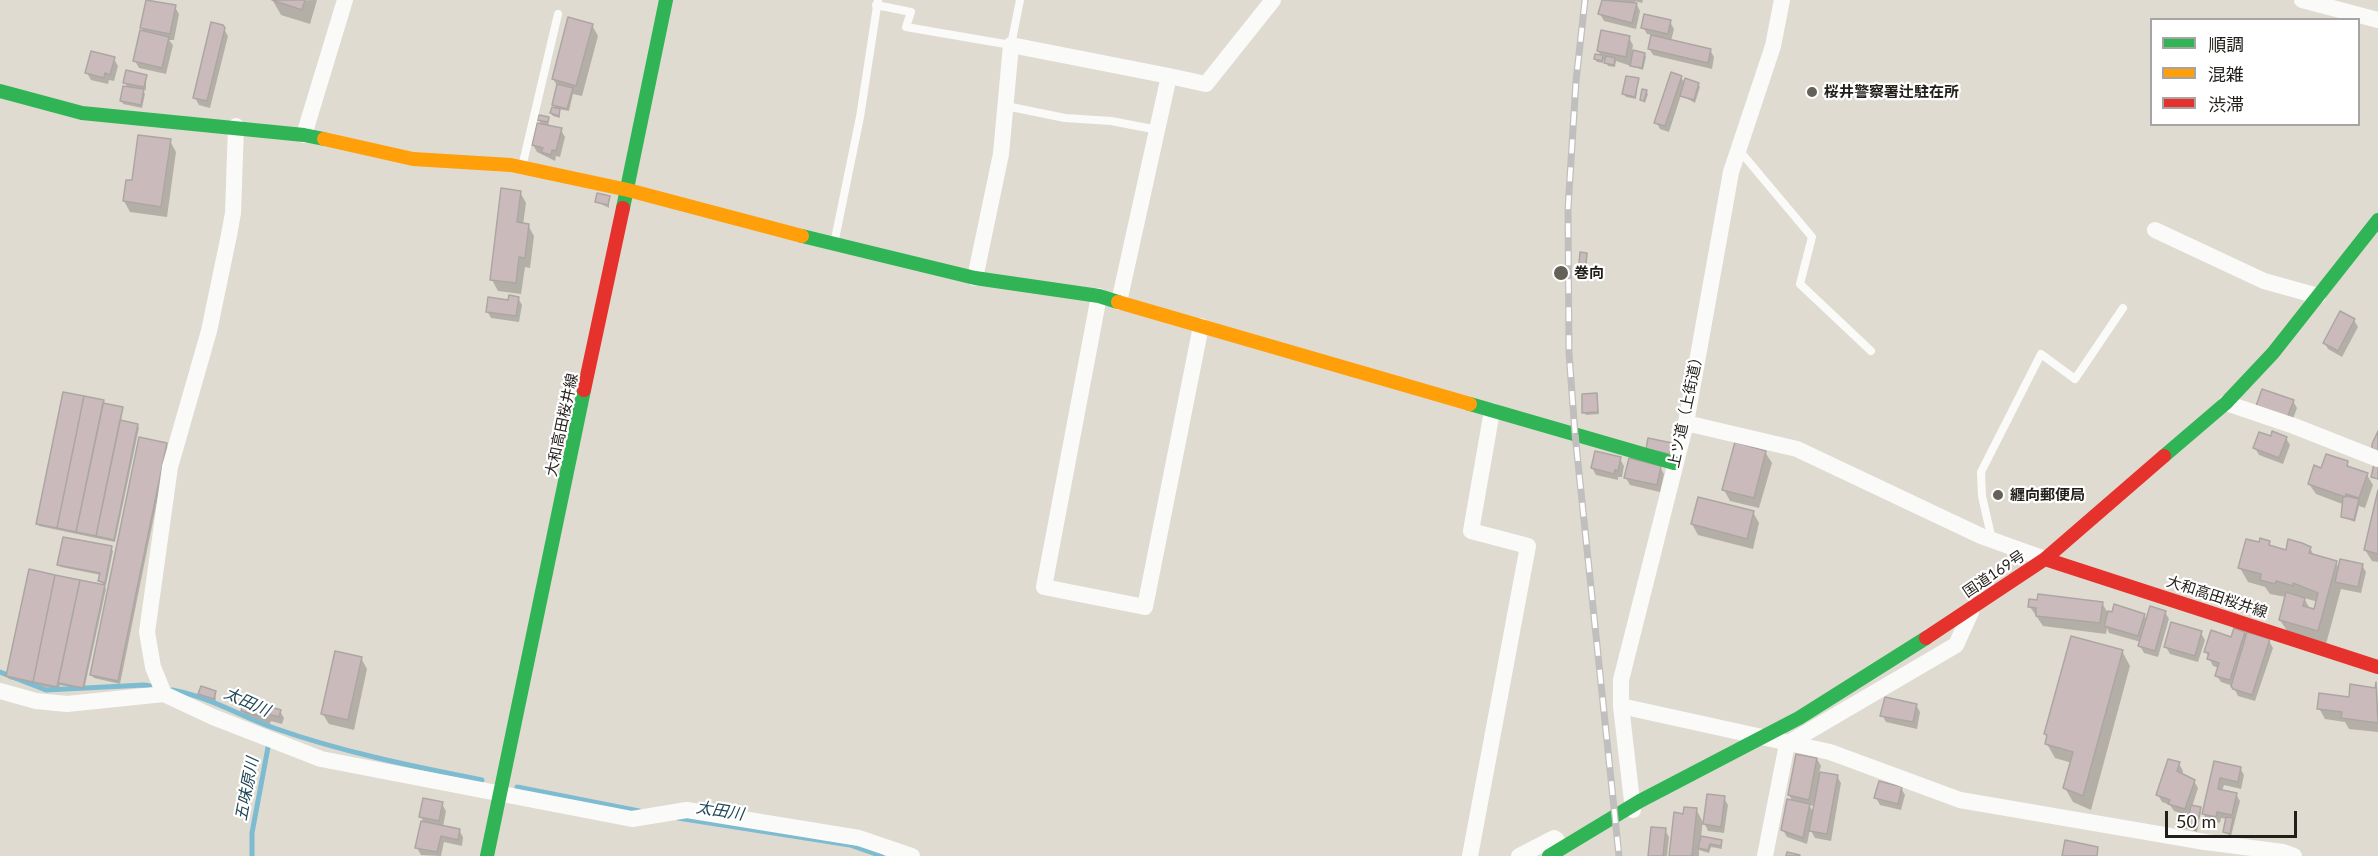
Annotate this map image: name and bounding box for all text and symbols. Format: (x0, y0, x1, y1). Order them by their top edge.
legend (2150, 18, 2360, 126)
text: 順調 (2208, 33, 2244, 55)
text: 混雑 (2208, 63, 2244, 85)
place label: 桜井警察署辻駐在所 (1824, 83, 1959, 101)
marker: 桜井警察署辻駐在所 (1805, 85, 1819, 99)
text: 渋滞 (2208, 93, 2244, 115)
marker: 巻向 (1552, 264, 1570, 282)
place label: 巻向 (1574, 264, 1604, 282)
street label: 上ツ道（上街道） (1665, 348, 1707, 470)
street label: 大和高田桜井線 (542, 372, 582, 478)
place label: 纒向郵便局 (2010, 486, 2085, 504)
marker: 纒向郵便局 (1991, 488, 2005, 502)
street label: 国道169号 (1959, 547, 2029, 601)
street label: 大和高田桜井線 (2164, 572, 2270, 622)
water label: 太田川 (221, 683, 273, 721)
water label: 五味原川 (231, 756, 263, 822)
water label: 太田川 (695, 798, 745, 824)
scale bar (2168, 799, 2300, 837)
text: 50 m (2176, 810, 2216, 832)

